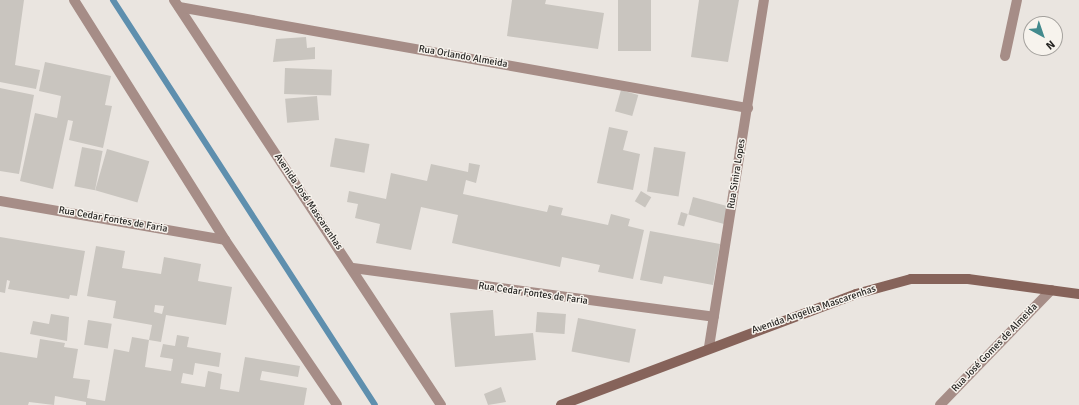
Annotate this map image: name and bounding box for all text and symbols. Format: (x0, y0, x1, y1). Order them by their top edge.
north arrow (1023, 16, 1063, 56)
text: N (1043, 37, 1058, 52)
street label: Rua Orlando Almeida (418, 43, 508, 71)
street label: Rua Sinira Lopes (726, 138, 748, 210)
street label: Avenida José Mascarenhas (271, 152, 345, 252)
street label: Rua Cedar Fontes de Faria (58, 205, 168, 235)
street label: Rua Cedar Fontes de Faria (477, 280, 589, 308)
street label: Avenida Angelita Mascarenhas (750, 283, 878, 337)
street label: Rua José Gomes de Almeida (950, 301, 1040, 395)

